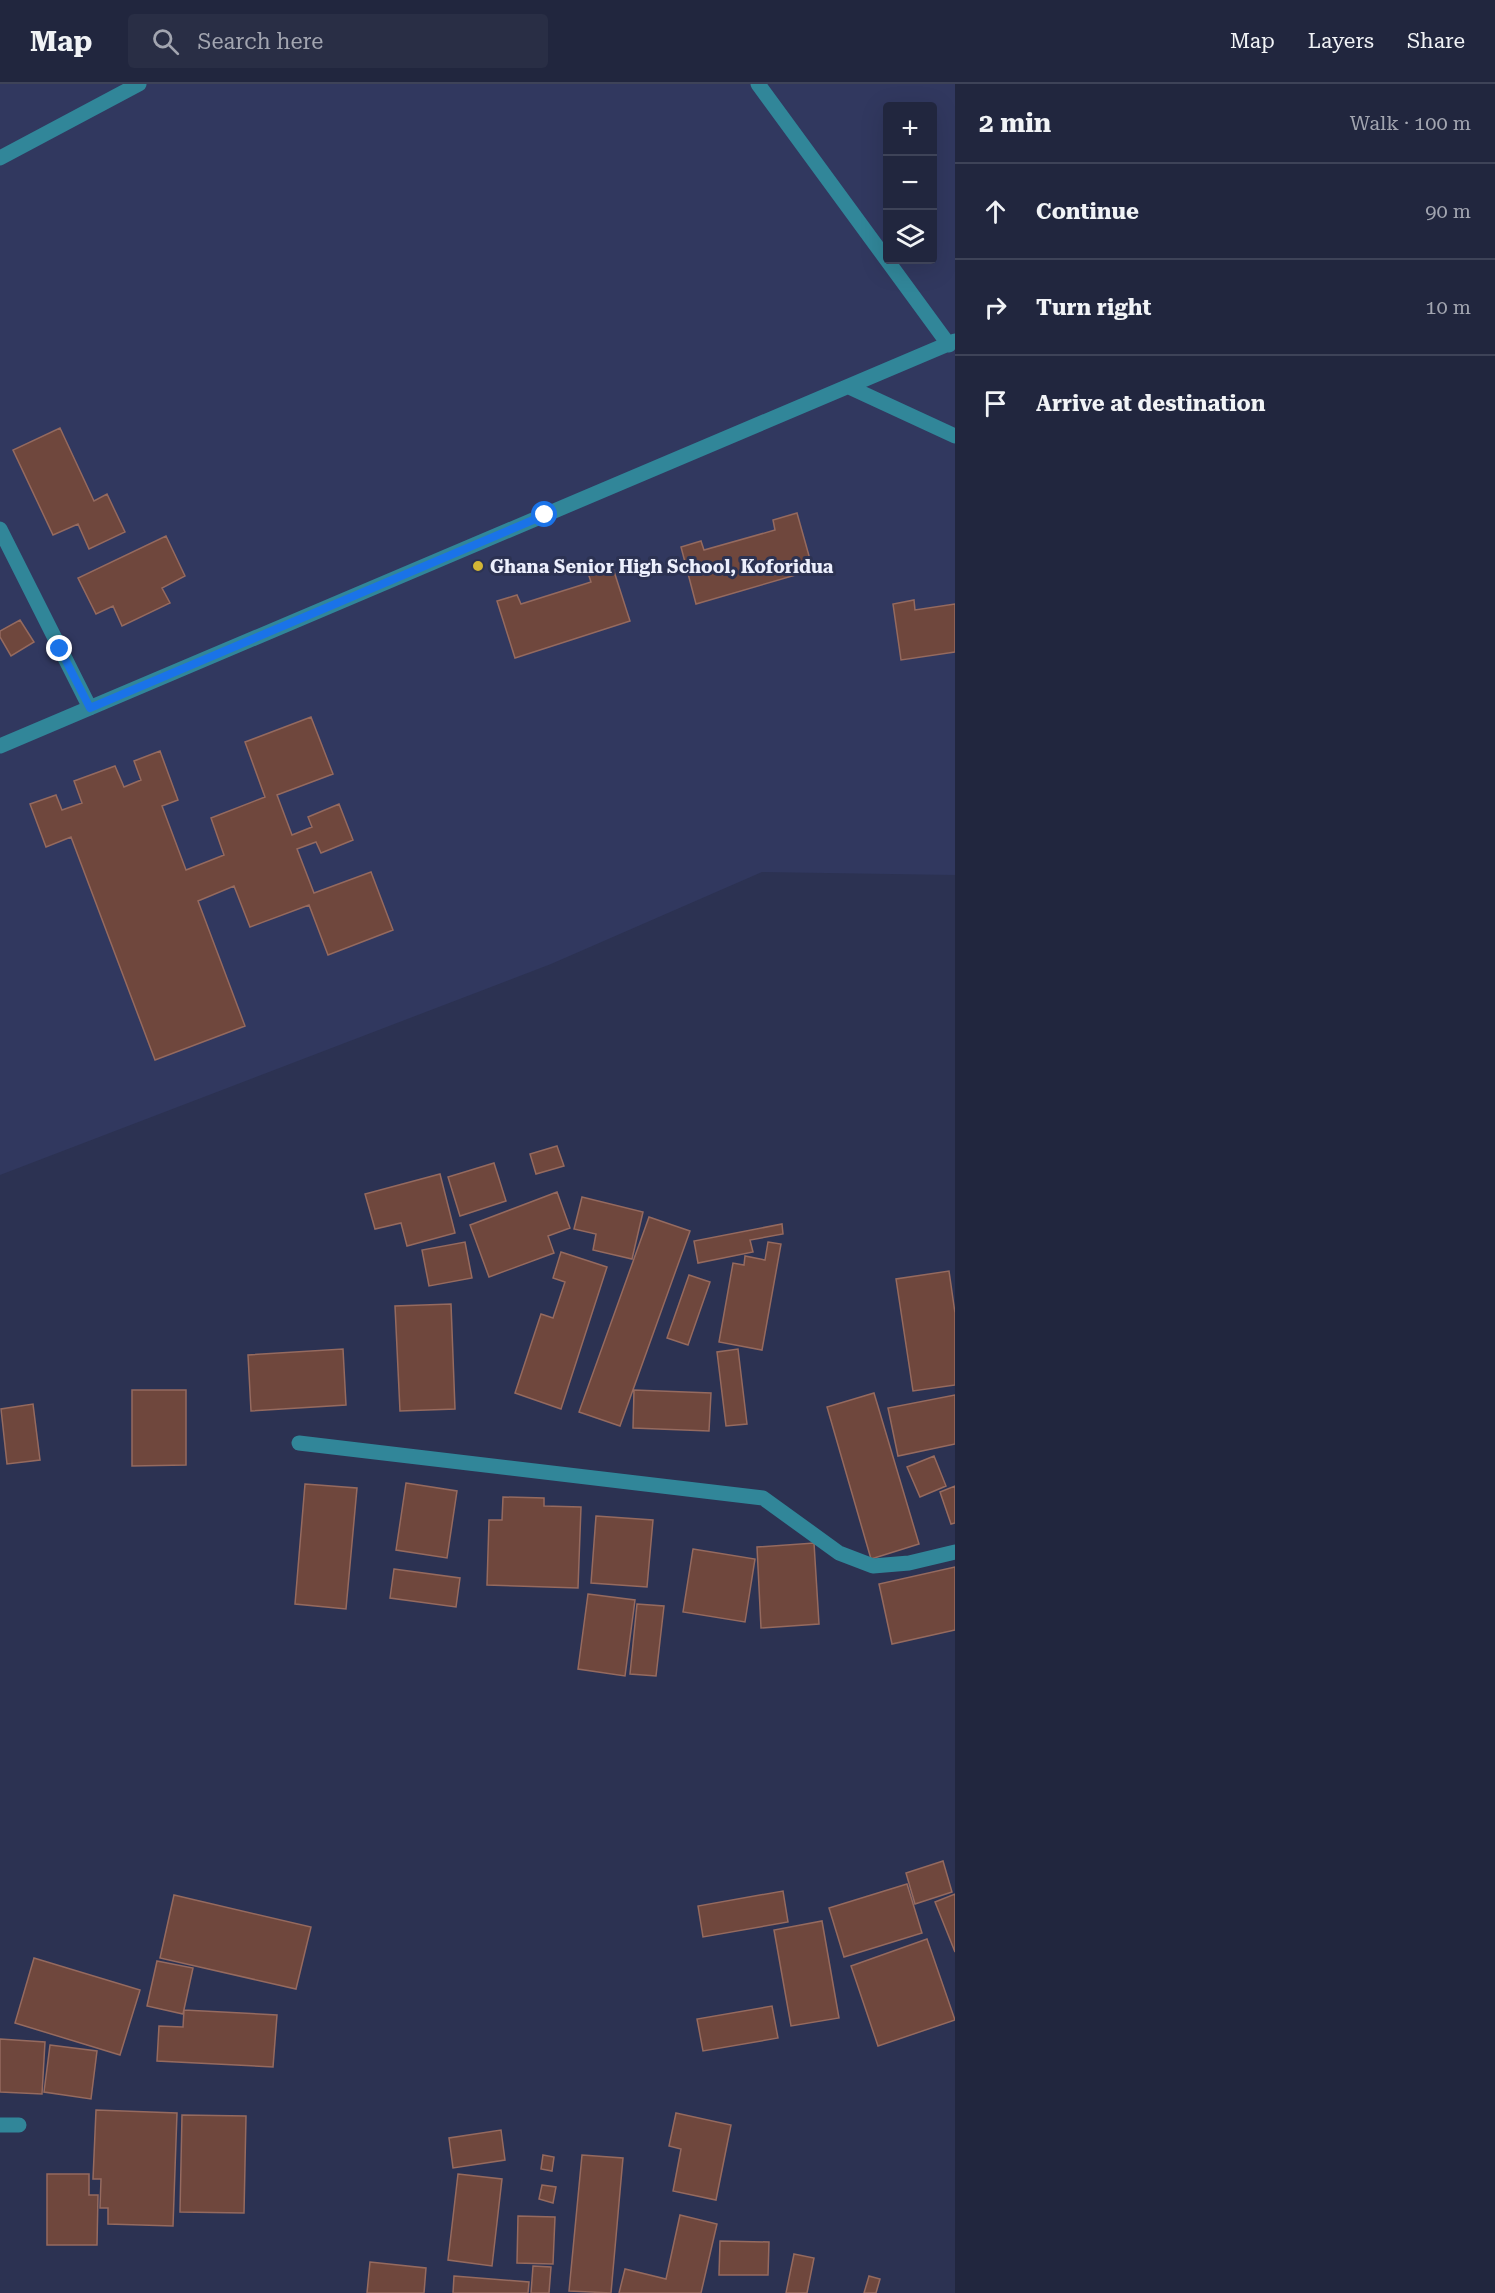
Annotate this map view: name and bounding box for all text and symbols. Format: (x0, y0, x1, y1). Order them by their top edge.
search box (128, 14, 548, 68)
text: Map (30, 25, 92, 58)
icon: search (149, 25, 182, 58)
text: Search here (197, 29, 323, 54)
text: Map (1230, 29, 1275, 53)
text: Layers (1308, 29, 1374, 53)
text: Share (1407, 29, 1465, 53)
map controls (883, 102, 937, 264)
button: + (883, 102, 937, 156)
text: 2 min (979, 108, 1051, 138)
text: Walk · 100 m (1350, 111, 1471, 135)
button: − (883, 156, 937, 210)
icon: ahead (979, 195, 1012, 228)
text: Continue (1036, 199, 1139, 224)
text: 90 m (1425, 199, 1471, 223)
button: layers (883, 210, 937, 264)
icon: right (979, 291, 1012, 324)
text: Turn right (1036, 295, 1151, 320)
text: 10 m (1425, 295, 1471, 319)
icon: arrive (979, 387, 1012, 420)
text: Arrive at destination (1036, 391, 1265, 416)
route start (531, 501, 557, 527)
place label: Ghana Senior High School, Koforidua (490, 556, 834, 577)
marker: Ghana Senior High School, Koforidua (471, 559, 485, 573)
route end (46, 635, 72, 661)

